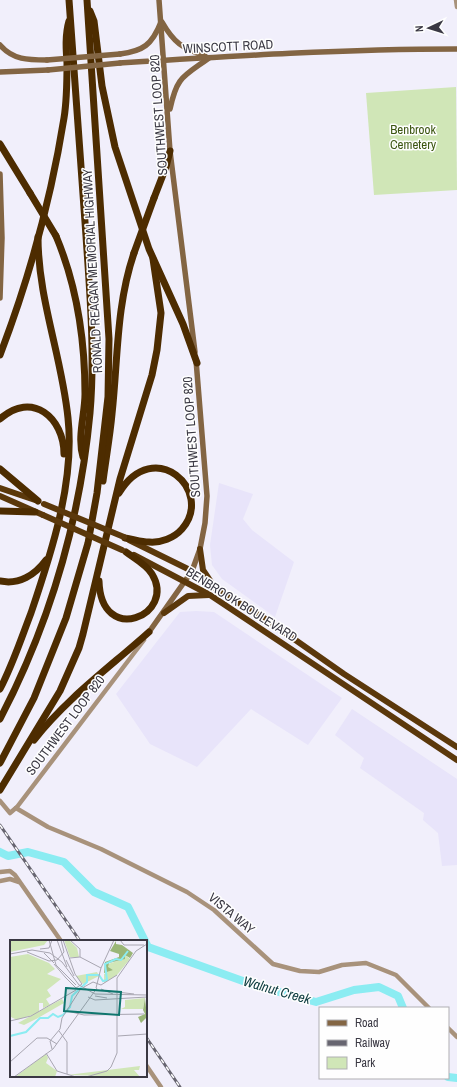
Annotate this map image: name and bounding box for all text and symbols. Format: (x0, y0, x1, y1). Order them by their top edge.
north arrow (409, 8, 449, 48)
text: N (412, 25, 426, 32)
street label: WINSCOTT ROAD (182, 36, 274, 57)
street label: SOUTHWEST LOOP 820 (146, 54, 171, 176)
park label: Benbrook Cemetery (390, 121, 437, 153)
street label: RONALD REAGAN MEMORIAL HIGHWAY (79, 168, 106, 374)
street label: SOUTHWEST LOOP 820 (179, 376, 204, 498)
street label: BENBROOK BOULEVARD (183, 563, 301, 646)
street label: SOUTHWEST LOOP 820 (22, 672, 109, 779)
street label: VISTA WAY (205, 889, 258, 938)
inset map (10, 940, 147, 1077)
water label: Walnut Creek (241, 972, 314, 1009)
legend (319, 1007, 449, 1079)
text: Road (355, 1015, 379, 1031)
text: Railway (355, 1035, 390, 1051)
text: Park (355, 1055, 375, 1071)

